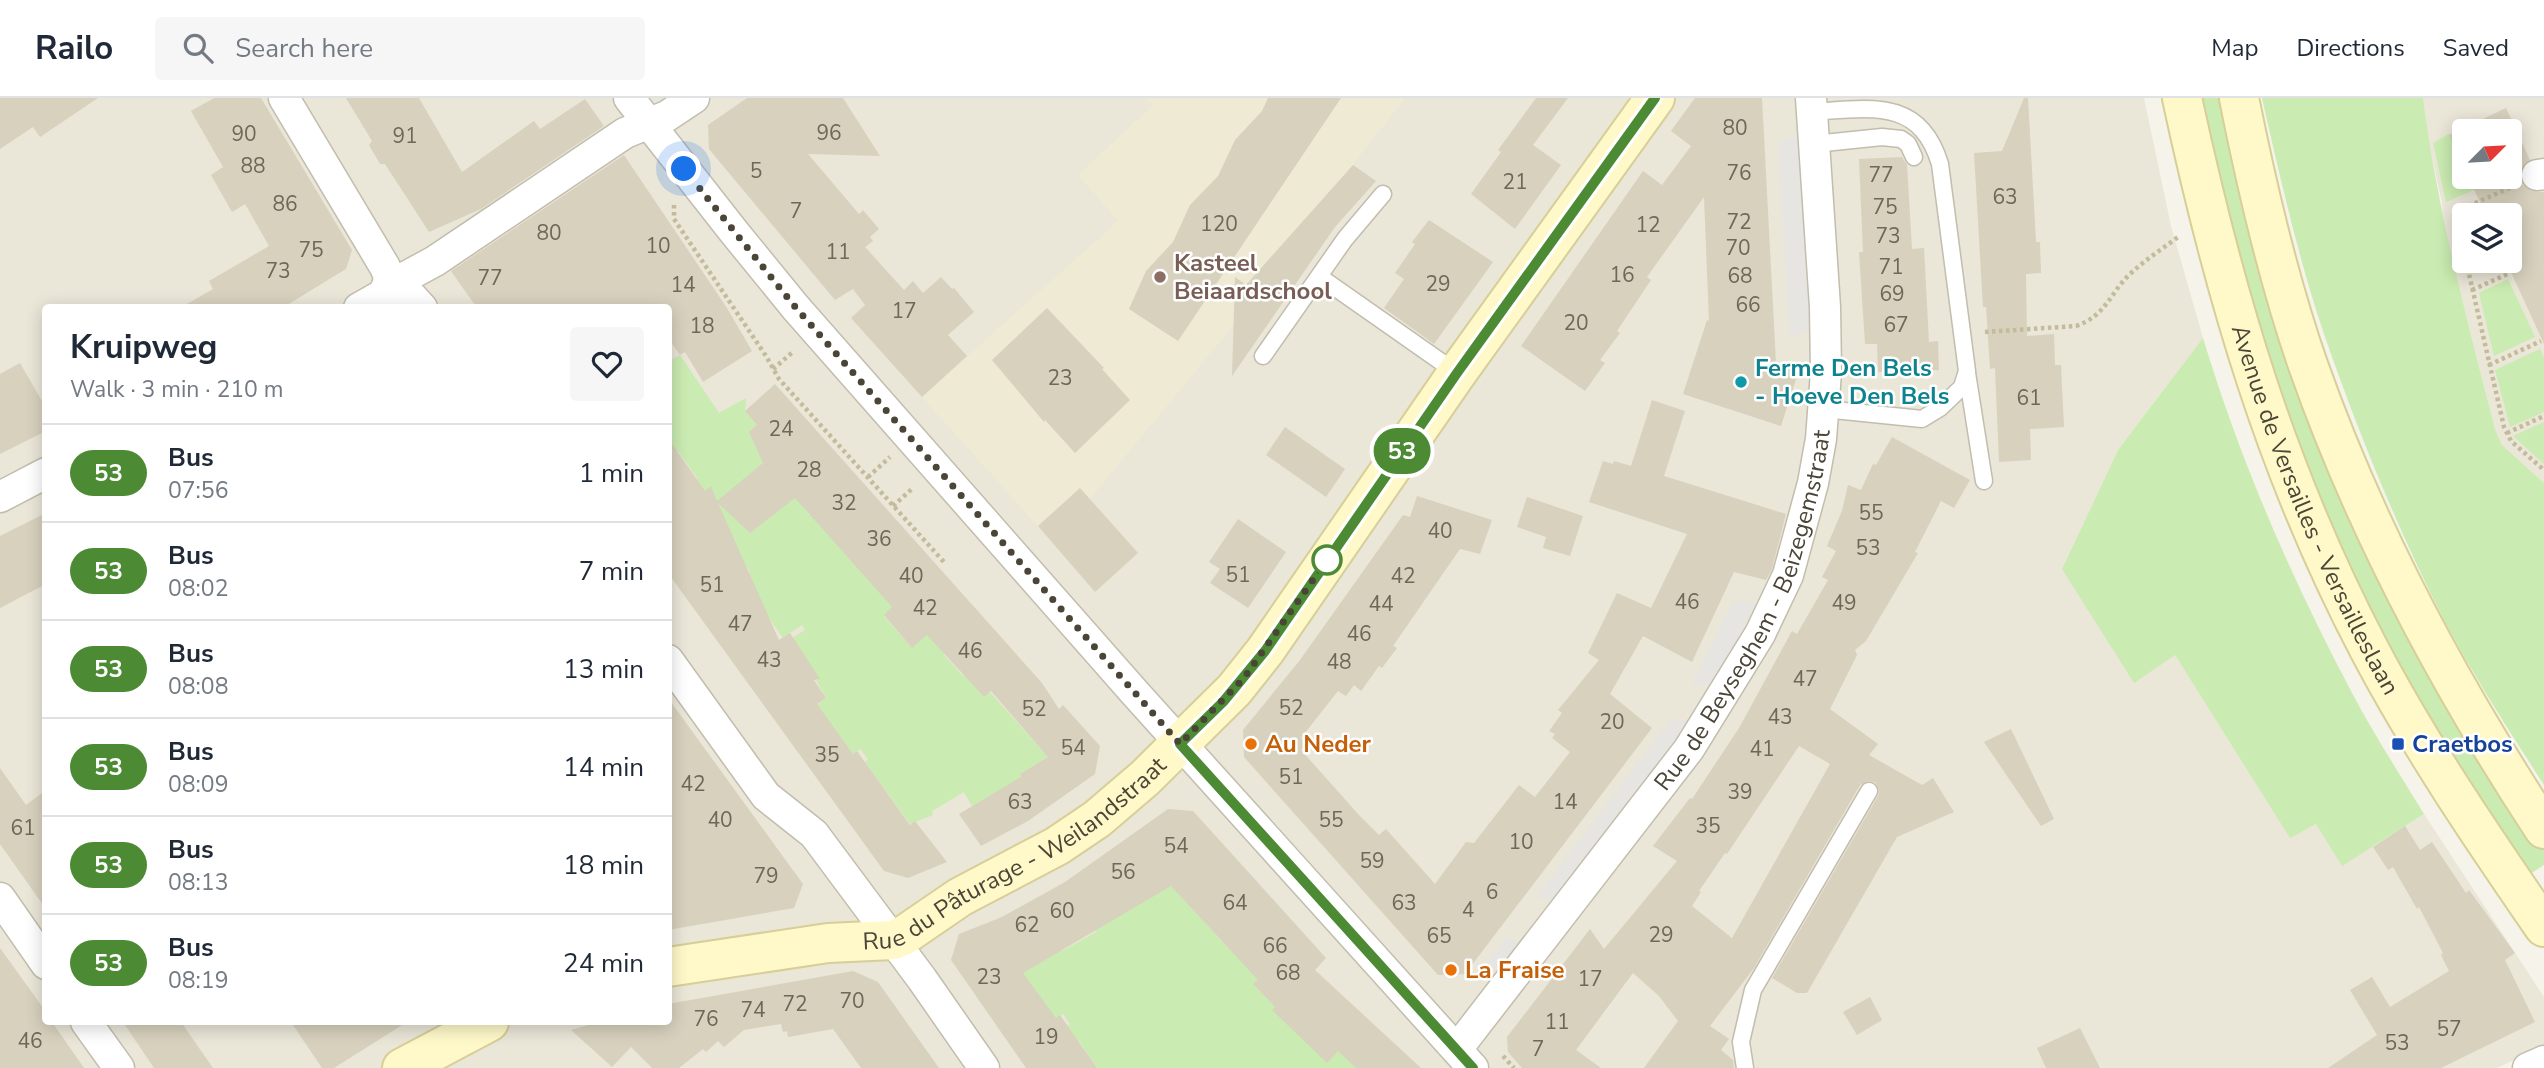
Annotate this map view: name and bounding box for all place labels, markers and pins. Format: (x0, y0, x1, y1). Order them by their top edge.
place label: Kasteel Beiaardschool (1174, 247, 1332, 307)
marker: Kasteel Beiaardschool (1152, 269, 1168, 285)
place label: Ferme Den Bels - Hoeve Den Bels (1755, 352, 1950, 412)
marker: Ferme Den Bels - Hoeve Den Bels (1733, 374, 1749, 390)
unlabelled marker (1312, 545, 1342, 575)
place label: Au Neder (1265, 728, 1372, 760)
place label: Craetbos (2412, 728, 2513, 760)
marker: Au Neder (1243, 736, 1259, 752)
marker: Craetbos (2390, 736, 2406, 752)
place label: La Fraise (1465, 954, 1565, 986)
marker: La Fraise (1443, 962, 1459, 978)

